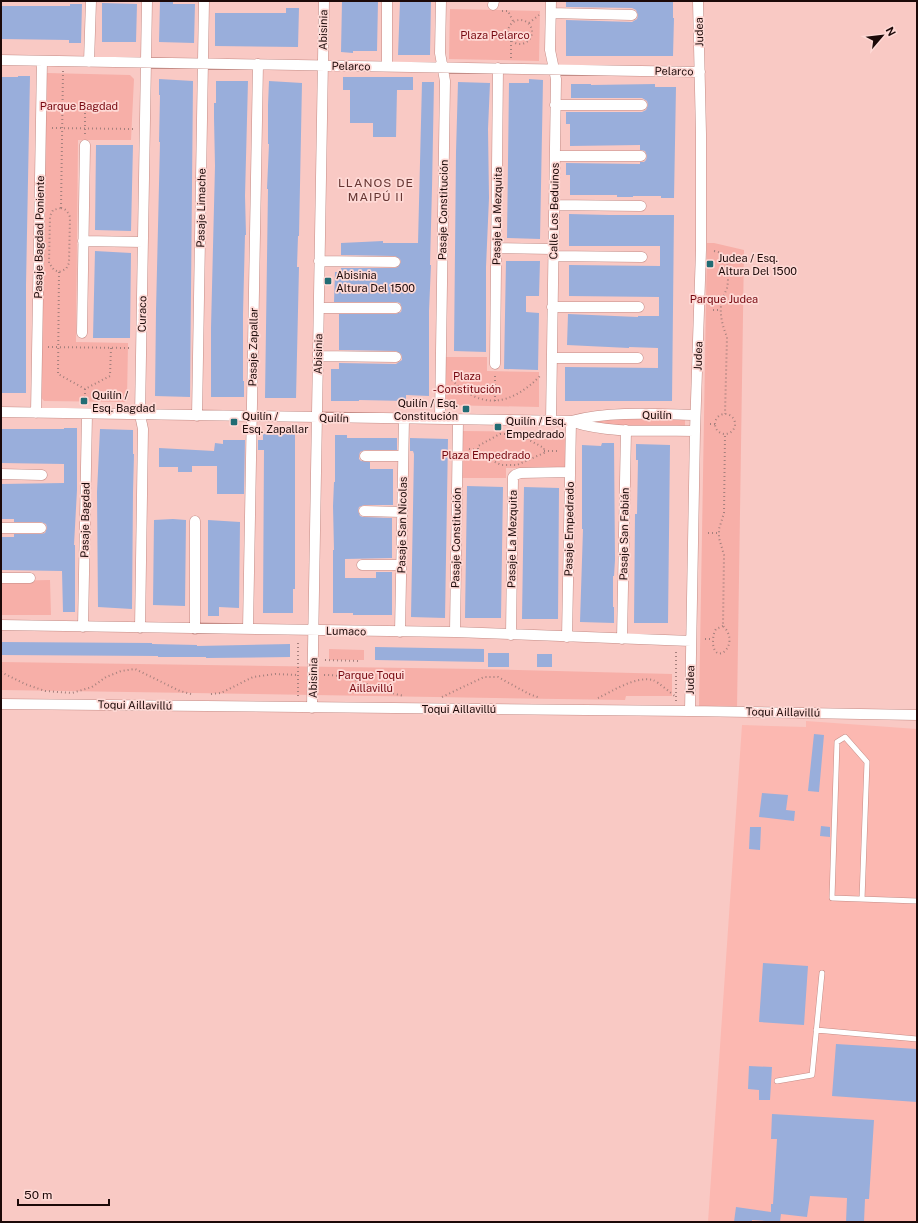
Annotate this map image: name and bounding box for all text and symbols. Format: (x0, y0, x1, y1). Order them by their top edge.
street label: Abisinia (317, 10, 329, 50)
north arrow (862, 16, 902, 56)
street label: Judea (693, 17, 705, 47)
text: N (884, 25, 898, 38)
park label: Plaza Pelarco (460, 29, 530, 41)
street label: Pelarco (331, 60, 371, 72)
street label: Pelarco (654, 65, 694, 77)
park label: Parque Bagdad (40, 100, 118, 112)
street label: Pasaje Constitución (436, 160, 450, 260)
street label: Calle Los Beduinos (547, 162, 561, 259)
street label: Pasaje La Mezquita (490, 167, 504, 265)
street label: Pasaje Limache (194, 168, 208, 248)
street label: Pasaje Bagdad Poniente (32, 175, 46, 299)
district label: LLANOS DE MAIPÚ II (338, 176, 414, 204)
place label: Judea / Esq. Altura Del 1500 (718, 252, 797, 277)
marker: Judea / Esq. Altura Del 1500 (705, 259, 715, 269)
place label: Abisinia Altura Del 1500 (336, 269, 415, 294)
marker: Abisinia Altura Del 1500 (323, 276, 333, 286)
park label: Parque Judea (690, 293, 758, 305)
street label: Curaco (136, 296, 148, 332)
street label: Pasaje Zapallar (246, 307, 260, 387)
street label: Abisinia (312, 334, 324, 374)
street label: Judea (691, 341, 705, 371)
park label: Plaza -Constitución (433, 370, 501, 395)
place label: Quilín / Esq. Bagdad (92, 389, 155, 414)
marker: Quilín / Esq. Bagdad (79, 396, 89, 406)
place label: Quilín / Esq. Constitución (394, 397, 458, 422)
marker: Quilín / Esq. Constitución (461, 404, 471, 414)
street label: Quilín (642, 409, 672, 421)
place label: Quilín / Esq. Zapallar (242, 410, 308, 435)
street label: Quilín (319, 412, 349, 424)
place label: Quilín / Esq. Empedrado (506, 415, 566, 440)
marker: Quilín / Esq. Zapallar (229, 417, 239, 427)
marker: Quilín / Esq. Empedrado (493, 422, 503, 432)
park label: Plaza Empedrado (441, 449, 531, 461)
street label: Pasaje San Nicolas (395, 476, 409, 574)
street label: Pasaje Empedrado (562, 481, 576, 577)
street label: Pasaje Bagdad (78, 482, 92, 558)
street label: Pasaje San Fabián (617, 487, 631, 581)
street label: Pasaje Constitución (449, 488, 463, 588)
street label: Pasaje La Mezquita (505, 490, 519, 588)
street label: Lumaco (326, 625, 366, 637)
street label: Abisinia (307, 658, 319, 698)
street label: Judea (684, 665, 696, 695)
park label: Parque Toqui Aillavillú (338, 669, 404, 694)
street label: Toqui Aillavillú (98, 698, 172, 712)
street label: Toqui Aillavillú (422, 703, 496, 715)
street label: Toqui Aillavillú (746, 705, 820, 719)
scale bar (18, 1181, 109, 1207)
text: 50 m (24, 1188, 52, 1202)

